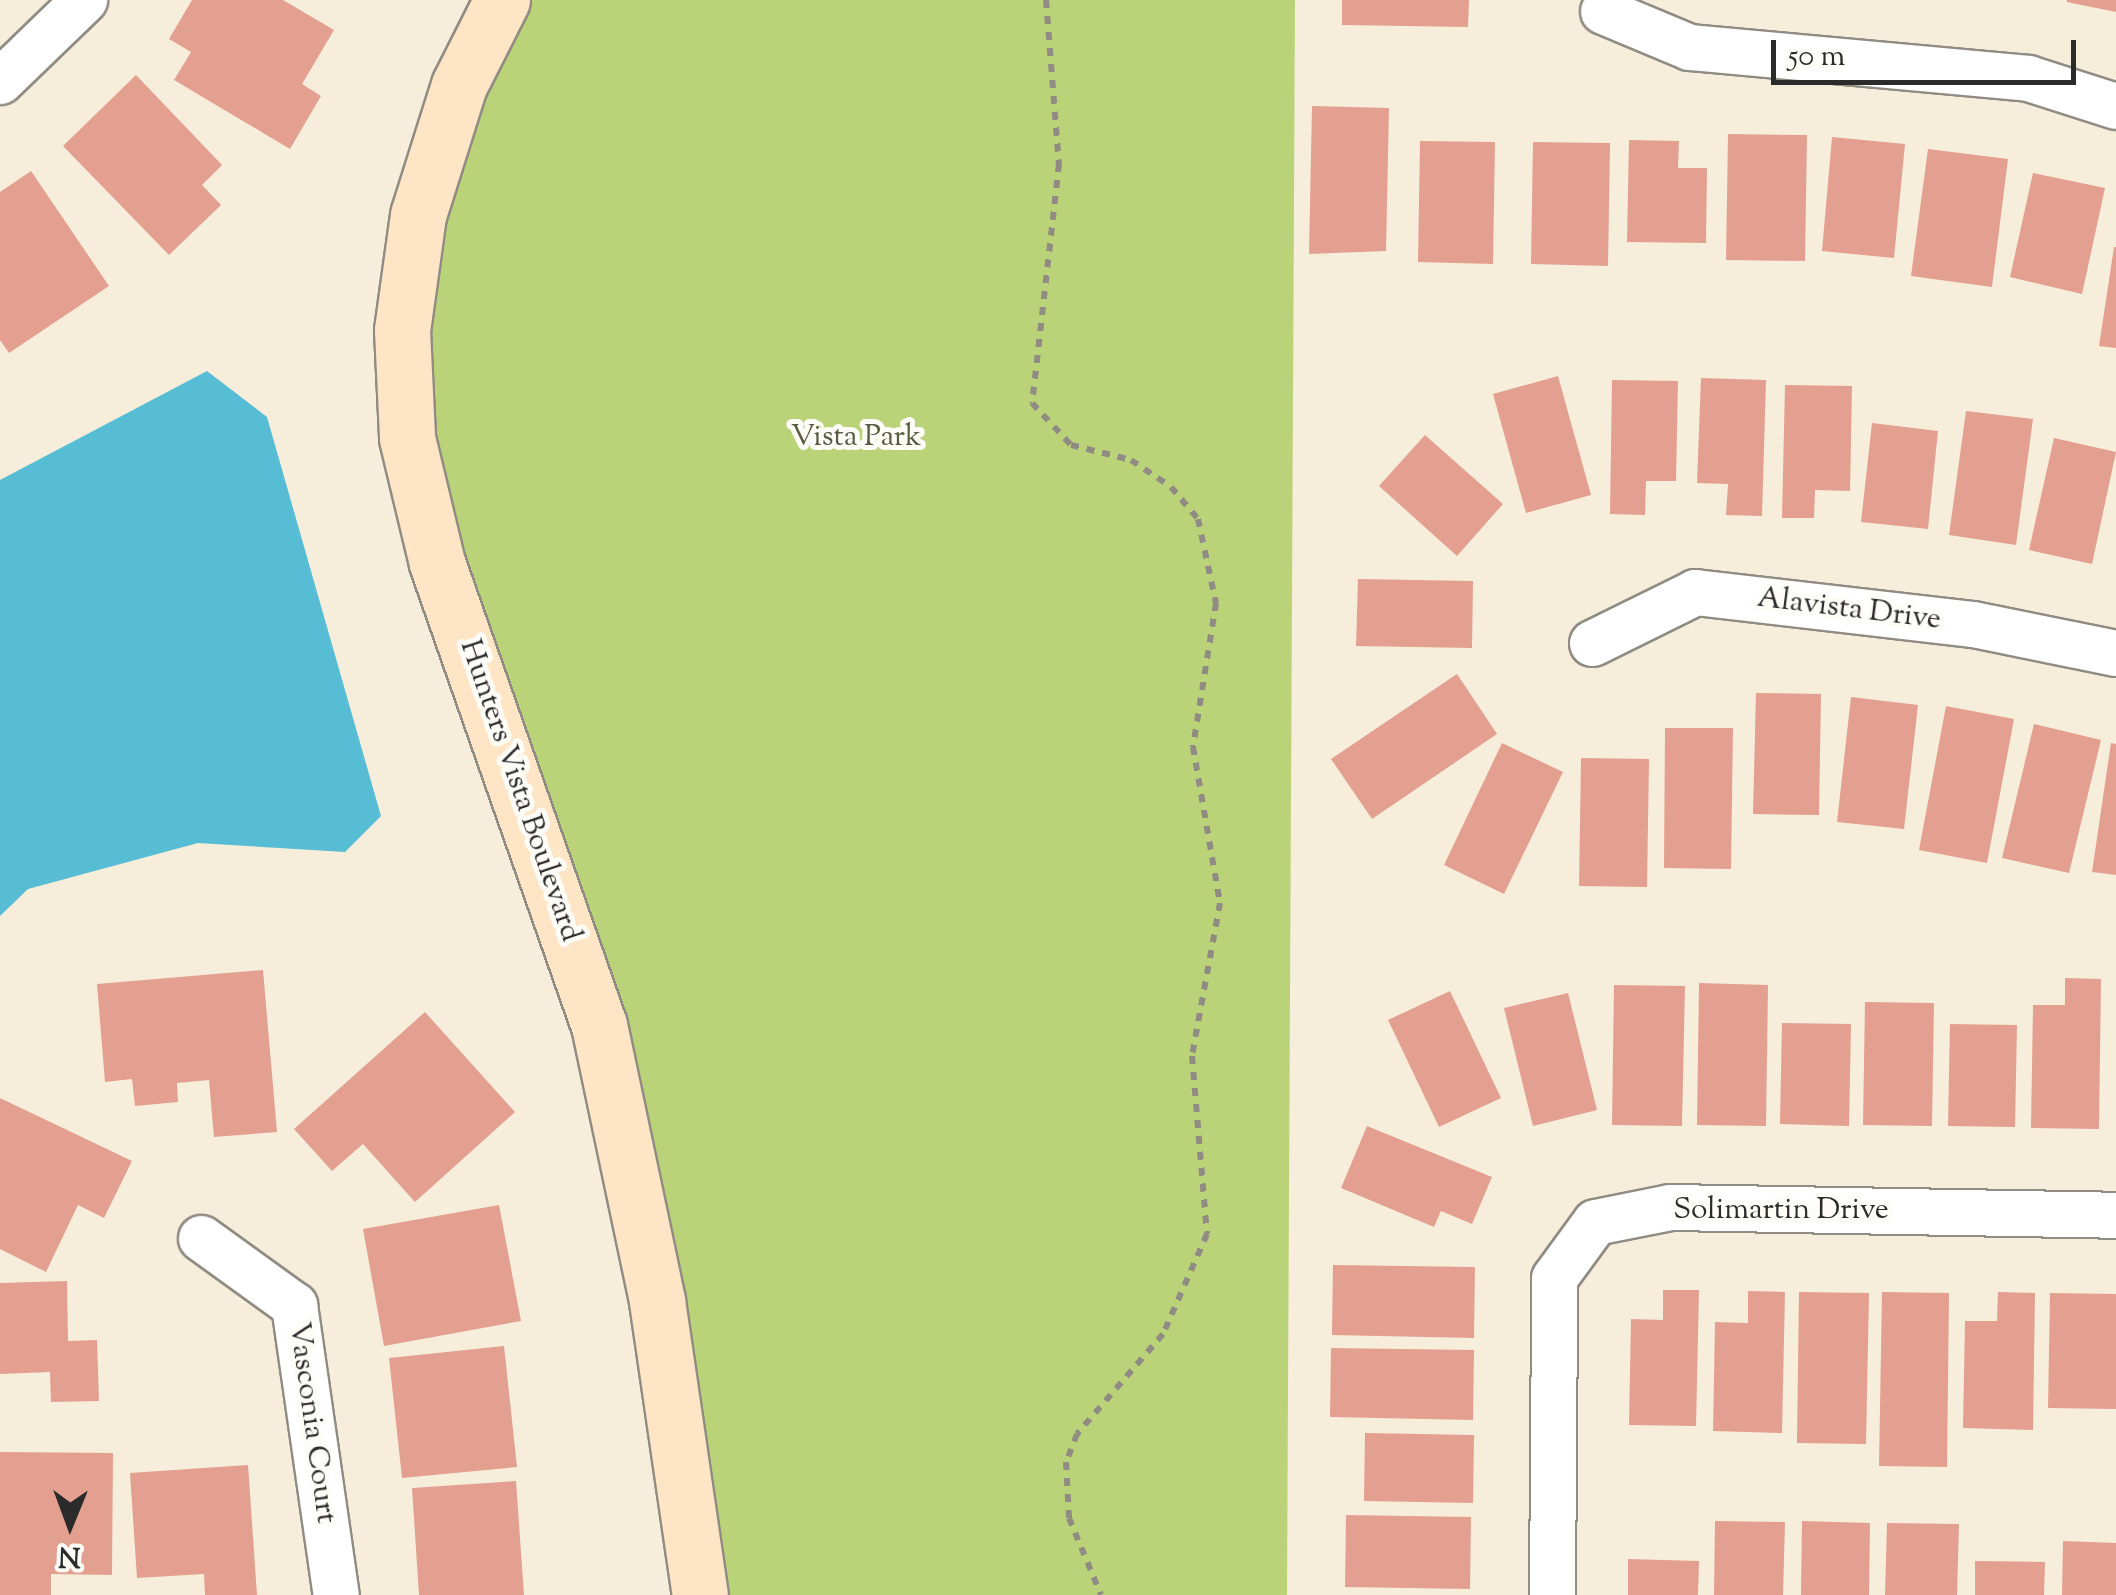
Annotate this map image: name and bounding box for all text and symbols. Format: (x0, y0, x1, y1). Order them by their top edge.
scale bar (1776, 20, 2081, 82)
text: 50 m (1788, 36, 1845, 79)
park label: Vista Park (791, 420, 921, 456)
street label: Alavista Drive (1755, 581, 1943, 639)
street label: Hunters Vista Boulevard (450, 635, 588, 947)
street label: Solimartin Drive (1673, 1193, 1889, 1229)
street label: Vasconia Court (279, 1320, 343, 1526)
north arrow (20, 1475, 120, 1575)
text: N (58, 1535, 81, 1575)

